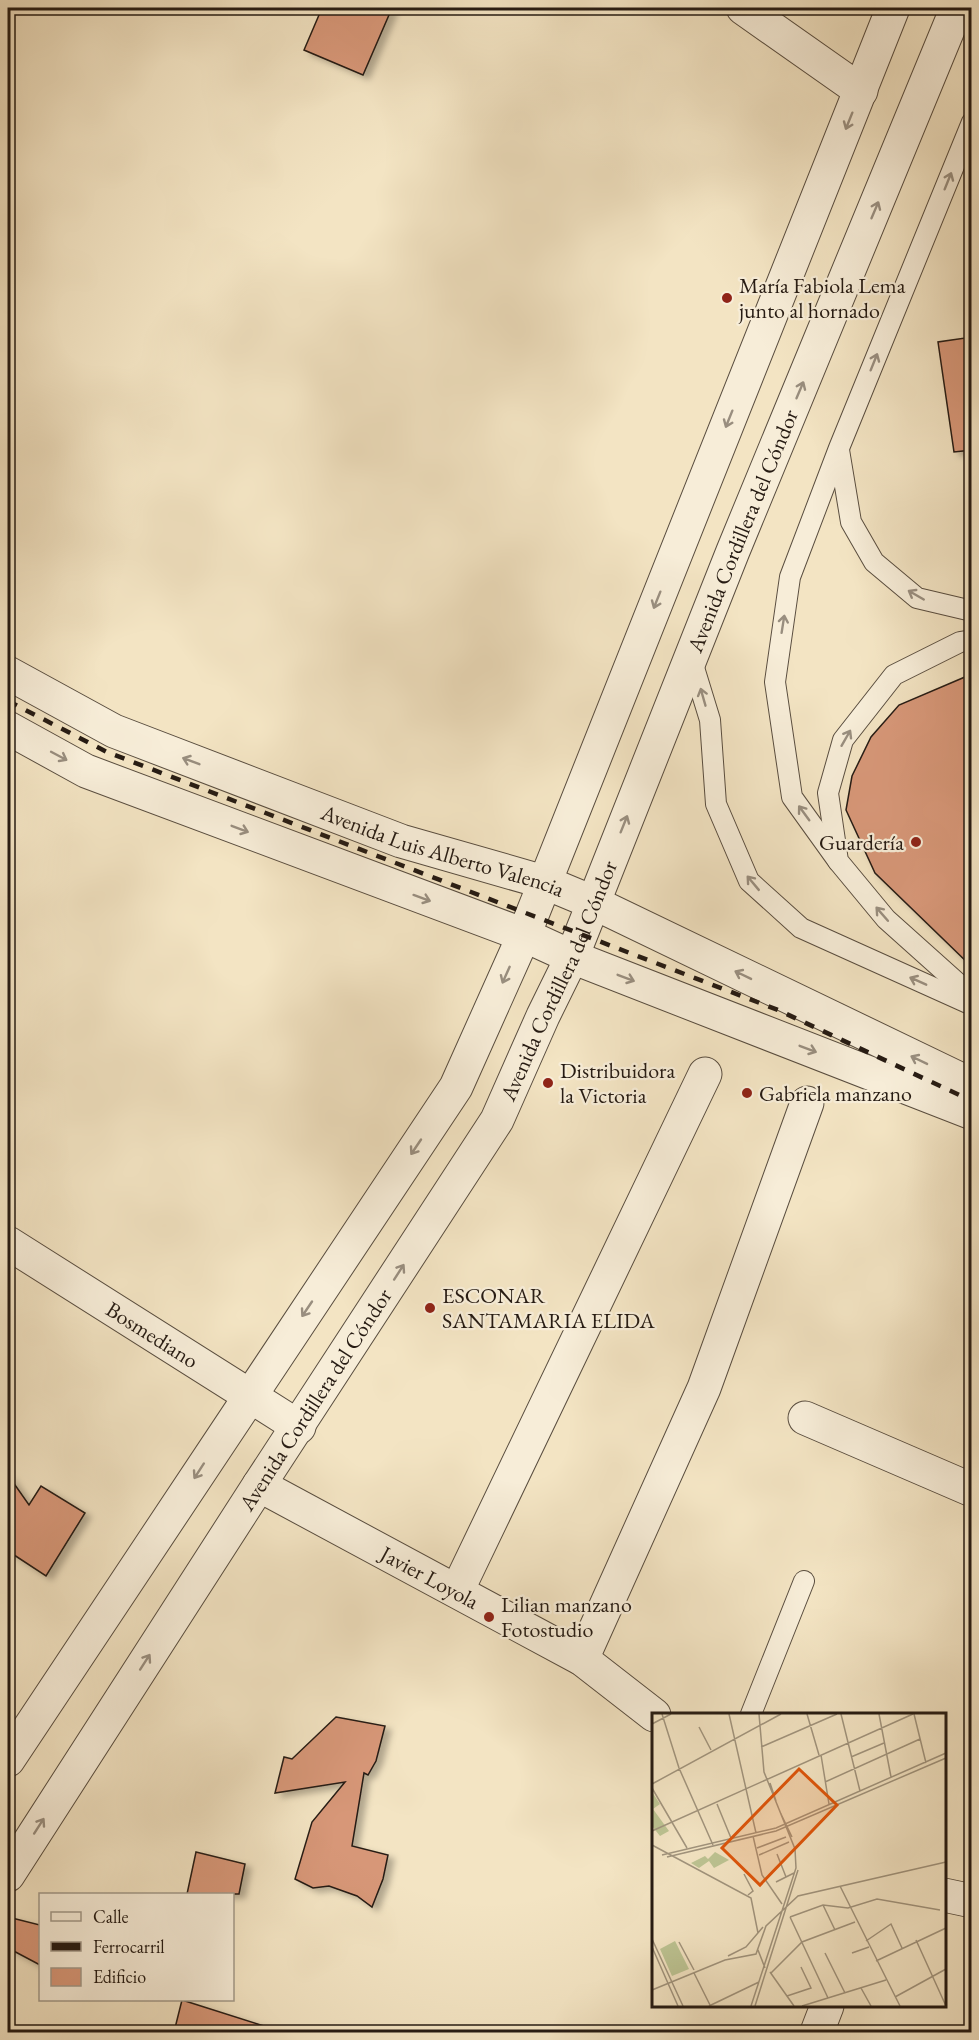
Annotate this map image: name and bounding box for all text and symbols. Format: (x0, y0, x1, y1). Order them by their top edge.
one-way arrow (843, 111, 854, 129)
one-way arrow (943, 172, 954, 191)
one-way arrow (870, 201, 881, 219)
place label: María Fabiola Lema junto al hornado (738, 271, 906, 325)
marker: María Fabiola Lema junto al hornado (720, 291, 734, 305)
one-way arrow (869, 353, 880, 371)
one-way arrow (795, 382, 806, 400)
street label: Avenida Cordillera del Cóndor (680, 404, 805, 658)
one-way arrow (723, 409, 734, 427)
one-way arrow (908, 589, 925, 601)
one-way arrow (651, 590, 662, 609)
one-way arrow (778, 615, 789, 635)
one-way arrow (697, 688, 708, 707)
one-way arrow (840, 730, 852, 747)
one-way arrow (50, 750, 67, 762)
one-way arrow (182, 755, 201, 766)
street label: Avenida Luis Alberto Valencia (316, 797, 569, 904)
one-way arrow (798, 806, 810, 822)
one-way arrow (619, 815, 630, 834)
one-way arrow (230, 824, 248, 835)
place label: Guardería (819, 828, 904, 857)
marker: Guardería (909, 835, 923, 849)
street label: Avenida Cordillera del Cóndor (493, 856, 624, 1106)
one-way arrow (746, 875, 759, 891)
one-way arrow (412, 893, 431, 904)
one-way arrow (875, 906, 889, 921)
one-way arrow (500, 966, 511, 984)
one-way arrow (735, 969, 753, 981)
one-way arrow (617, 973, 635, 984)
one-way arrow (910, 974, 928, 986)
one-way arrow (798, 1044, 817, 1055)
one-way arrow (910, 1054, 928, 1065)
place label: Distribuidora la Victoria (560, 1056, 675, 1110)
marker: Distribuidora la Victoria (541, 1076, 555, 1090)
place label: Gabriela manzano (759, 1079, 912, 1108)
marker: Gabriela manzano (740, 1086, 754, 1100)
one-way arrow (410, 1138, 422, 1155)
one-way arrow (393, 1264, 405, 1281)
place label: ESCONAR SANTAMARIA ELIDA (442, 1281, 655, 1335)
street label: Avenida Cordillera del Cóndor (232, 1282, 399, 1517)
street label: Bosmediano (100, 1295, 204, 1375)
one-way arrow (301, 1300, 313, 1316)
marker: ESCONAR SANTAMARIA ELIDA (423, 1301, 437, 1315)
one-way arrow (193, 1462, 205, 1479)
street label: Javier Loyola (373, 1538, 484, 1616)
place label: Lilian manzano Fotostudio (501, 1590, 632, 1644)
marker: Lilian manzano Fotostudio (482, 1610, 496, 1624)
one-way arrow (139, 1654, 151, 1671)
inset map (652, 1713, 946, 2007)
one-way arrow (33, 1818, 45, 1835)
legend (39, 1893, 234, 2001)
text: Calle (93, 1905, 129, 1928)
text: Ferrocarril (93, 1935, 165, 1958)
text: Edificio (93, 1965, 146, 1988)

